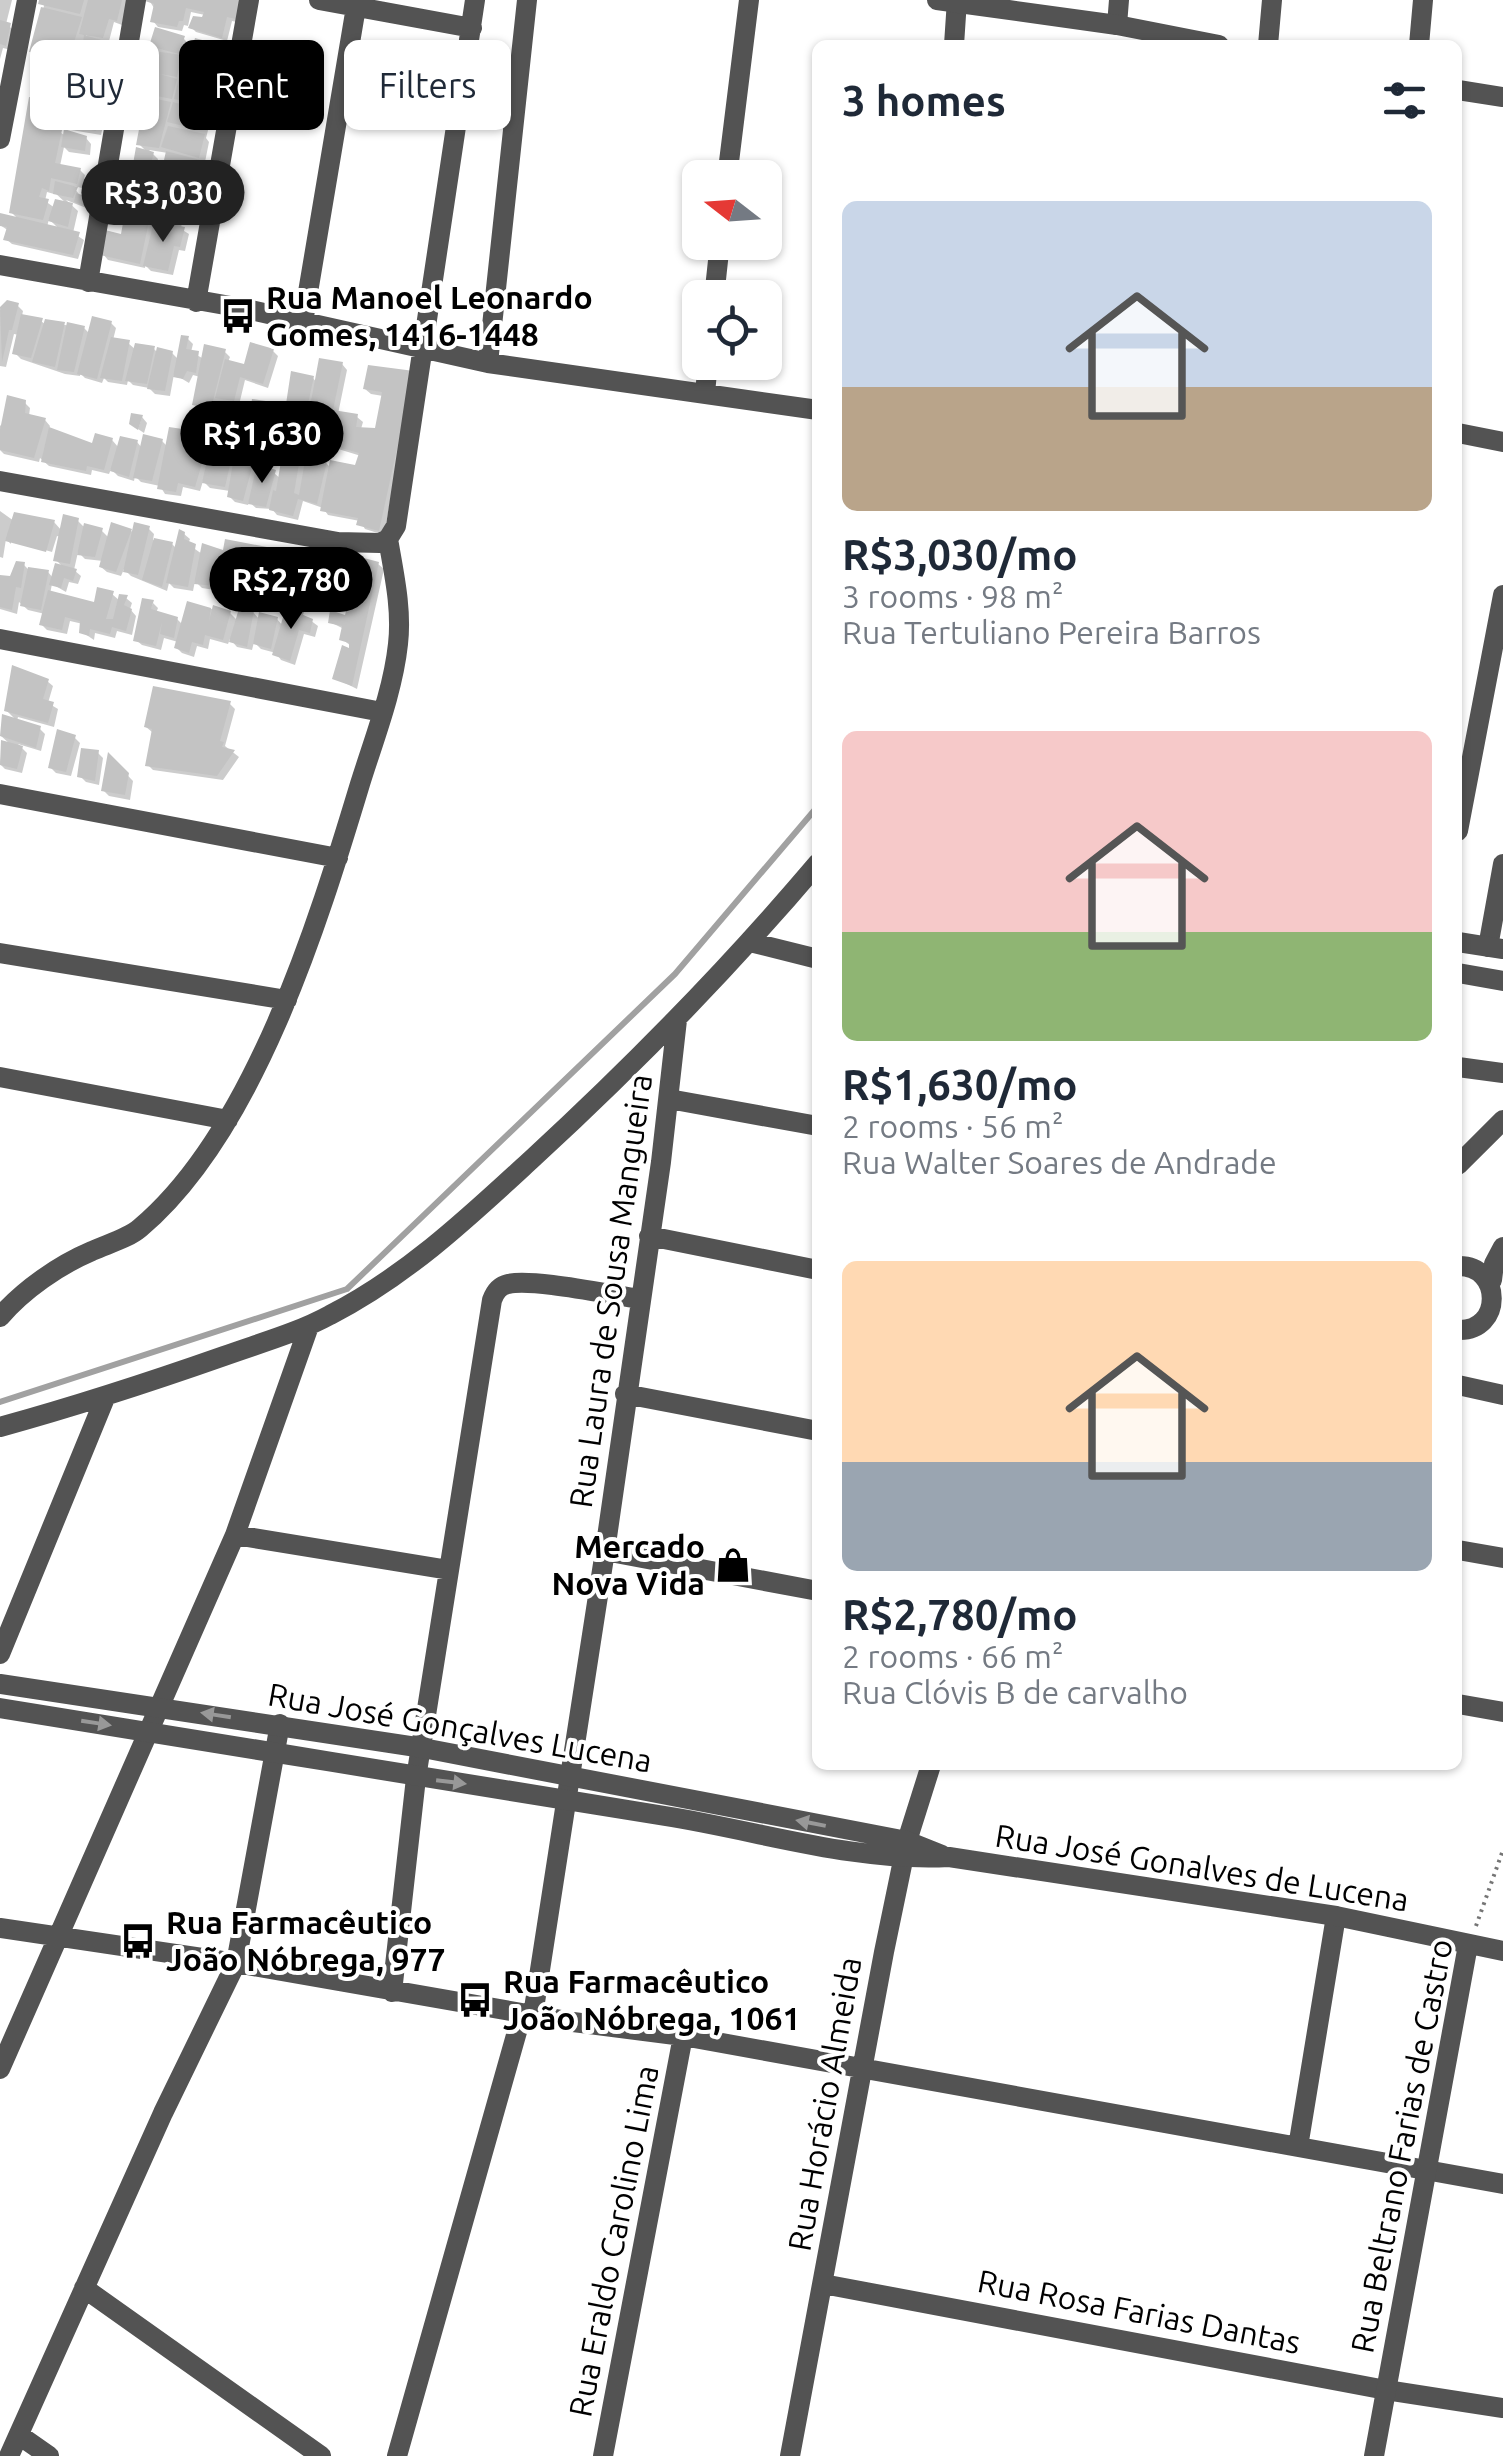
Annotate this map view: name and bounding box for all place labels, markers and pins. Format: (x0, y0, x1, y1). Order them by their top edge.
pin: R$3,030 (71, 160, 255, 245)
place label: Rua Manoel Leonardo Gomes, 1416-1448 (266, 279, 593, 352)
bus stop icon: Rua Manoel Leonardo Gomes, 1416-1448 (219, 297, 257, 335)
pin: R$1,630 (170, 401, 354, 486)
pin: R$2,780 (199, 547, 383, 632)
place label: Mercado Nova Vida (551, 1528, 705, 1601)
shop icon: Mercado Nova Vida (714, 1546, 752, 1584)
place label: Rua Farmacêutico João Nóbrega, 977 (166, 1904, 446, 1977)
bus stop icon: Rua Farmacêutico João Nóbrega, 977 (119, 1922, 157, 1960)
place label: Rua Farmacêutico João Nóbrega, 1061 (503, 1963, 801, 2036)
bus stop icon: Rua Farmacêutico João Nóbrega, 1061 (456, 1981, 494, 2019)

